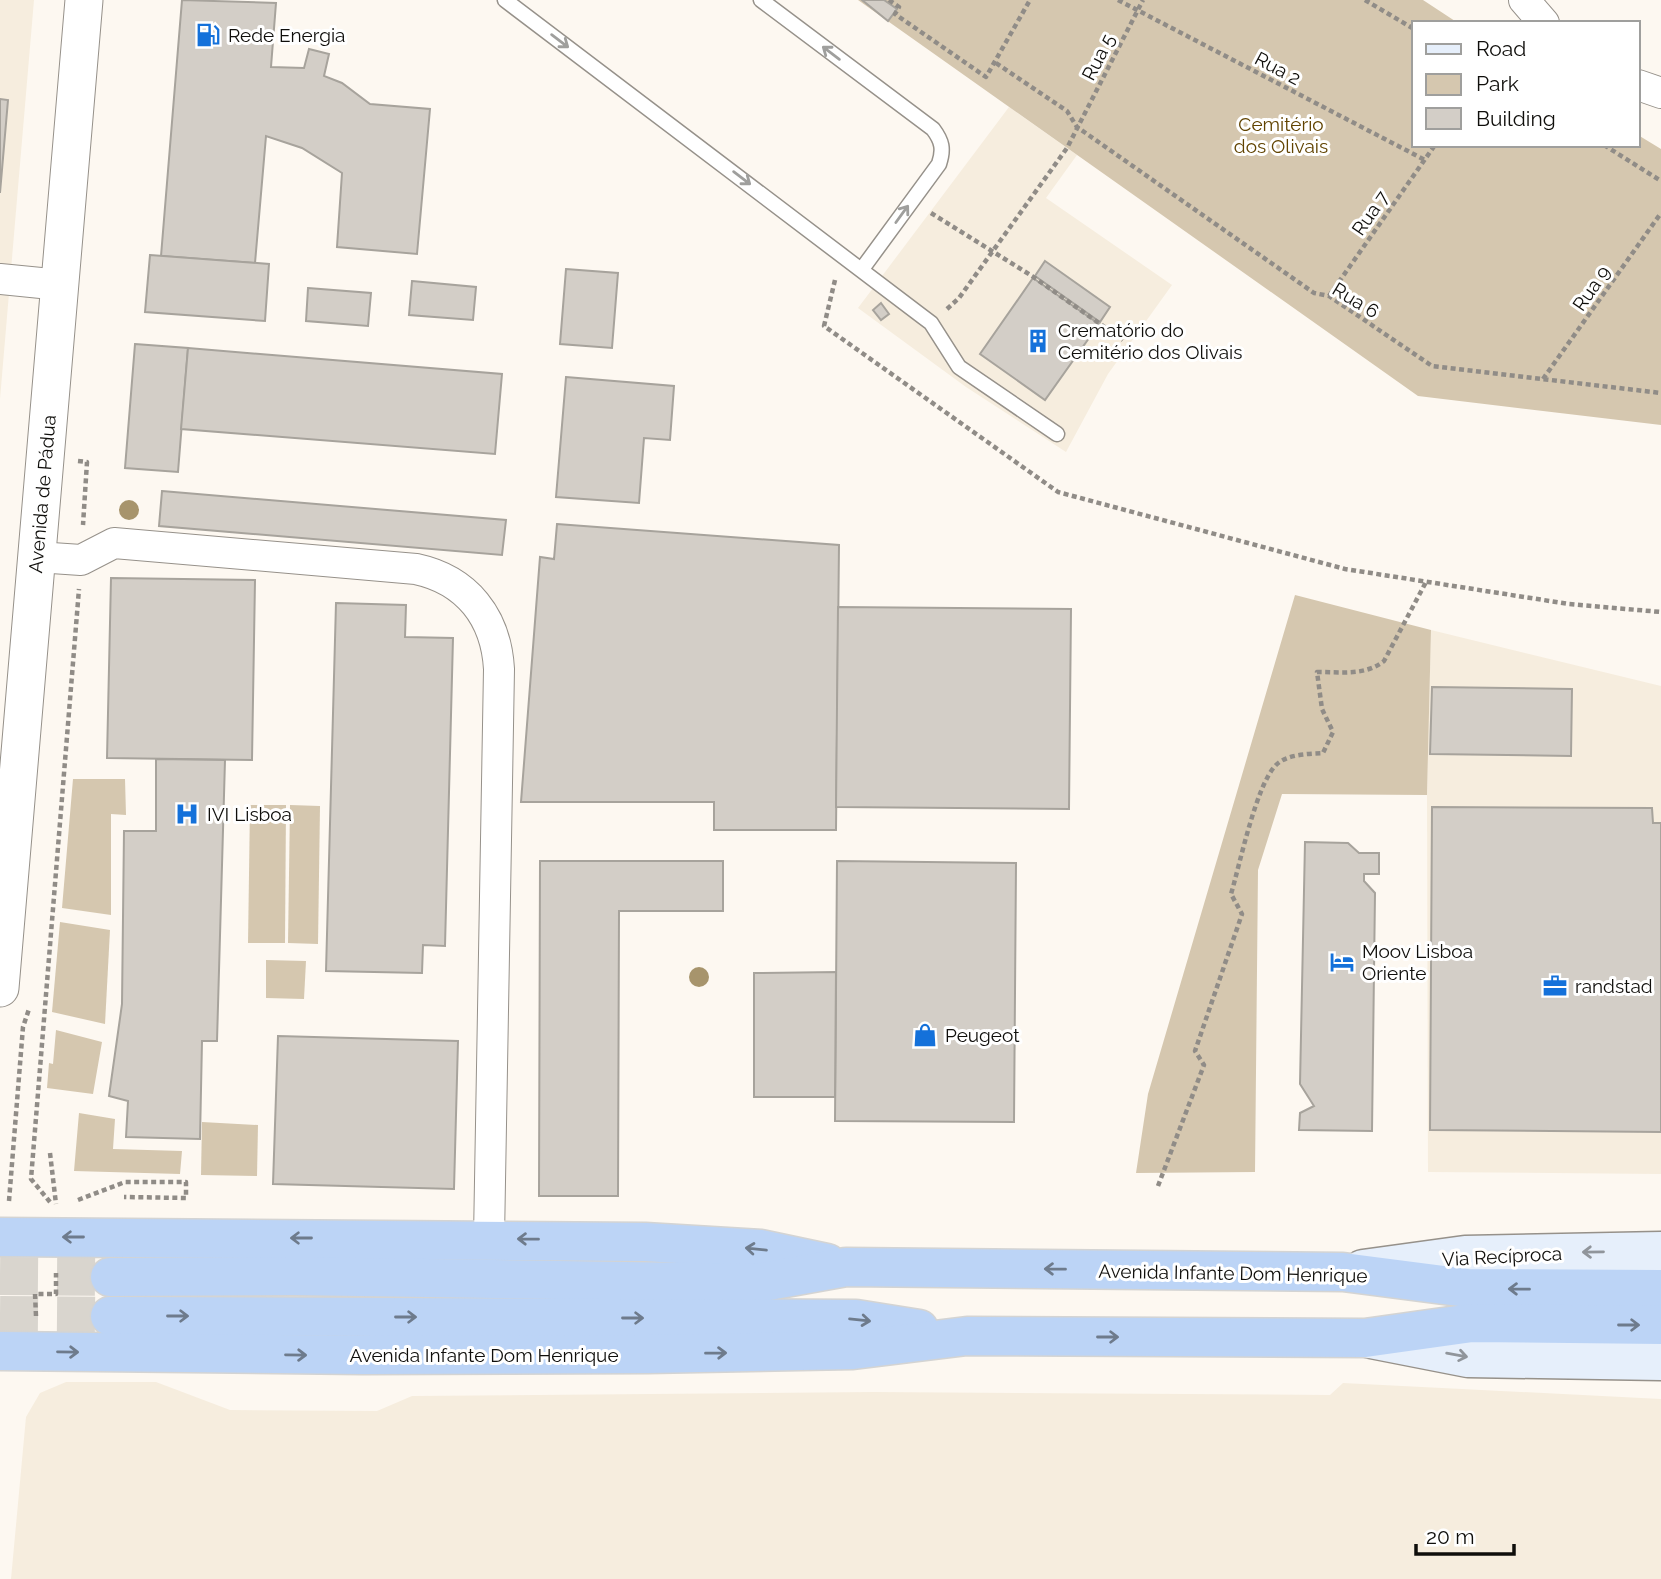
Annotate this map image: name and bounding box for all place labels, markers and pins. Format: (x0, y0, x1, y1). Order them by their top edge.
fuel station icon: Rede Energia (194, 21, 222, 49)
place label: Rede Energia (228, 24, 345, 46)
place label: Crematório do Cemitério dos Olivais (1058, 319, 1242, 363)
building icon: Crematório do Cemitério dos Olivais (1024, 327, 1052, 355)
hospital icon: IVI Lisboa (173, 800, 201, 828)
place label: IVI Lisboa (207, 803, 292, 825)
place label: Moov Lisboa Oriente (1362, 940, 1473, 984)
hotel icon: Moov Lisboa Oriente (1328, 948, 1356, 976)
office icon: randstad (1541, 972, 1569, 1000)
place label: randstad (1575, 975, 1653, 997)
shop icon: Peugeot (911, 1021, 939, 1049)
place label: Peugeot (945, 1024, 1020, 1046)

